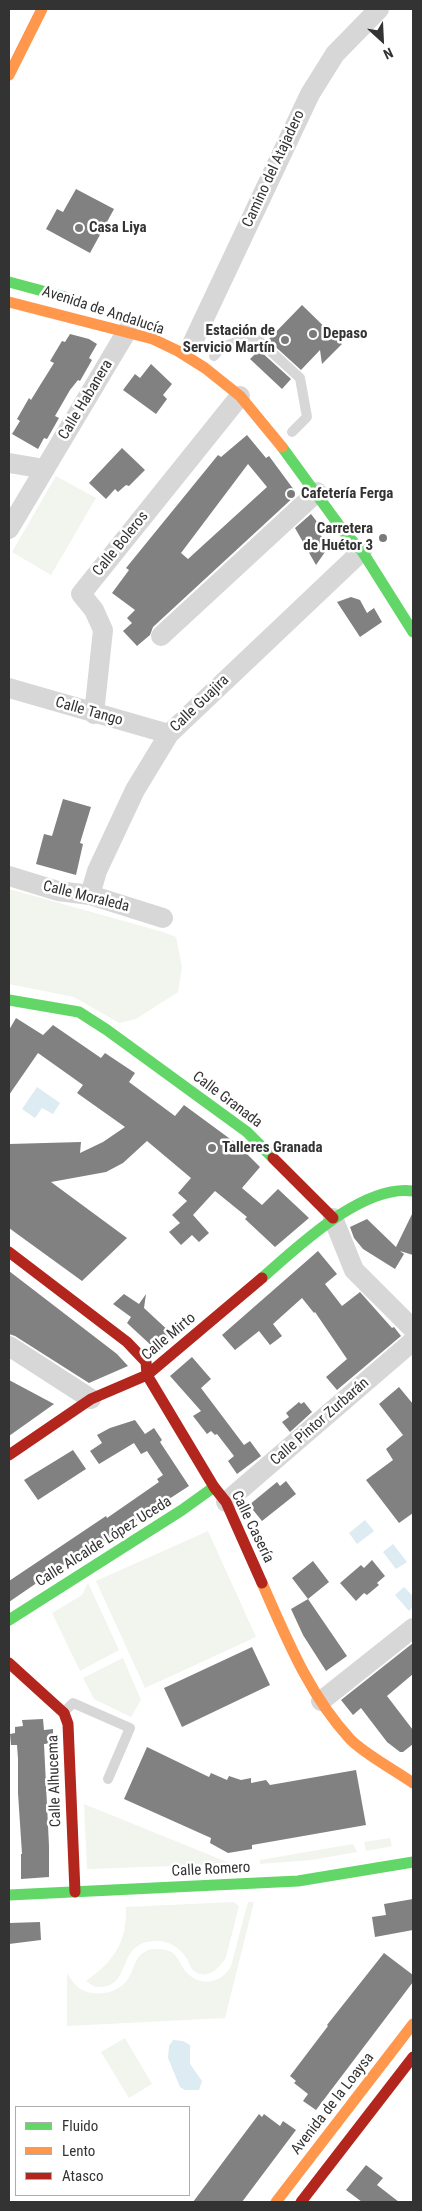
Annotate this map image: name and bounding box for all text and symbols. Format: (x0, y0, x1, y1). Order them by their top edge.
north arrow (357, 15, 407, 65)
text: N (381, 45, 396, 63)
street label: Camino del Atajadero (239, 108, 309, 230)
place label: Casa Liya (89, 219, 147, 237)
marker: Casa Liya (73, 222, 85, 234)
street label: Avenida de Andalucía (40, 283, 166, 339)
place label: Estación de Servicio Martín (183, 322, 275, 357)
place label: Depaso (323, 325, 367, 343)
marker: Depaso (307, 328, 319, 340)
marker: Estación de Servicio Martín (279, 334, 291, 346)
street label: Calle Habanera (55, 357, 117, 443)
place label: Cafetería Ferga (301, 485, 393, 503)
marker: Cafetería Ferga (285, 488, 297, 500)
street label: Calle Boleros (89, 508, 153, 580)
place label: Carretera de Huétor 3 (303, 520, 373, 555)
marker: Carretera de Huétor 3 (377, 532, 389, 544)
street label: Calle Guajira (167, 672, 233, 736)
street label: Calle Tango (53, 694, 125, 730)
street label: Calle Moraleda (41, 878, 131, 916)
street label: Calle Granada (189, 1068, 265, 1132)
place label: Talleres Granada (222, 1139, 323, 1157)
marker: Talleres Granada (206, 1142, 218, 1154)
street label: Calle Mirto (138, 1309, 200, 1365)
street label: Calle Pintor Zurbarán (267, 1374, 373, 1470)
street label: Calle Casería (227, 1488, 277, 1566)
street label: Calle Alcalde López Uceda (33, 1493, 175, 1591)
street label: Calle Alhucema (44, 1735, 66, 1827)
street label: Calle Romero (171, 1859, 251, 1881)
street label: Avenida de la Loaysa (288, 2049, 378, 2159)
legend (15, 2106, 190, 2196)
text: Fluido (62, 2117, 98, 2135)
text: Lento (62, 2142, 95, 2160)
text: Atasco (62, 2167, 103, 2185)

